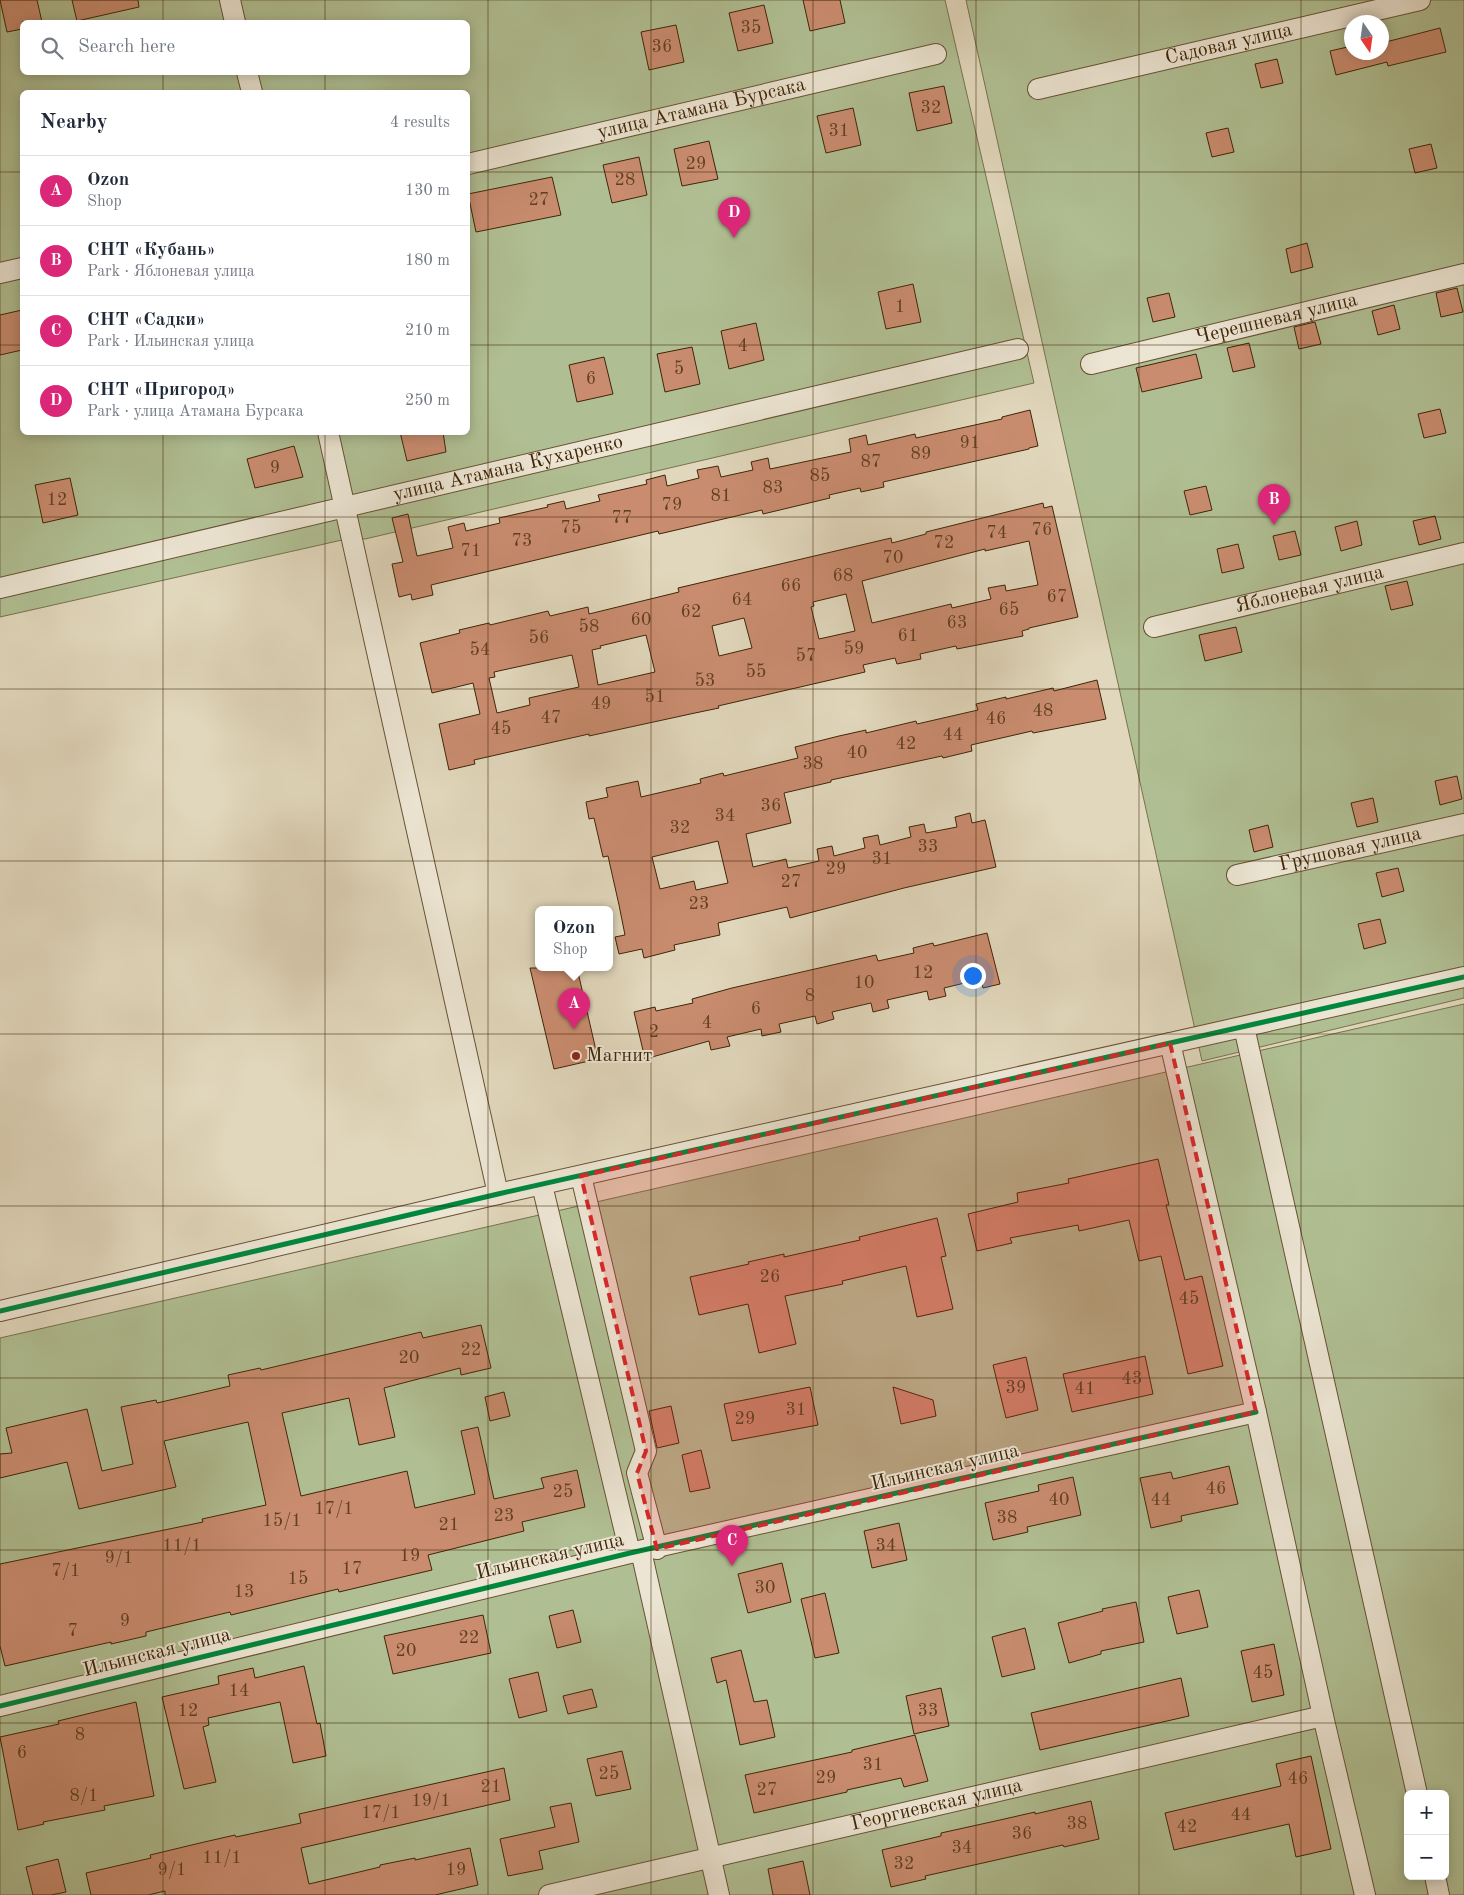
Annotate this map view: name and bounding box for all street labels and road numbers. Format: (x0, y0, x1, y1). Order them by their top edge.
street label: Садовая улица (1163, 20, 1294, 69)
street label: улица Атамана Бурсака (596, 75, 808, 143)
street label: Черешневая улица (1194, 290, 1360, 348)
street label: улица Атамана Кухаренко (391, 432, 625, 505)
street label: Яблоневая улица (1233, 562, 1386, 617)
street label: Грушовая улица (1277, 824, 1423, 875)
street label: Ильинская улица (869, 1441, 1021, 1495)
street label: Ильинская улица (474, 1530, 626, 1584)
street label: Ильинская улица (81, 1625, 233, 1681)
street label: Георгиевская улица (849, 1776, 1025, 1835)

